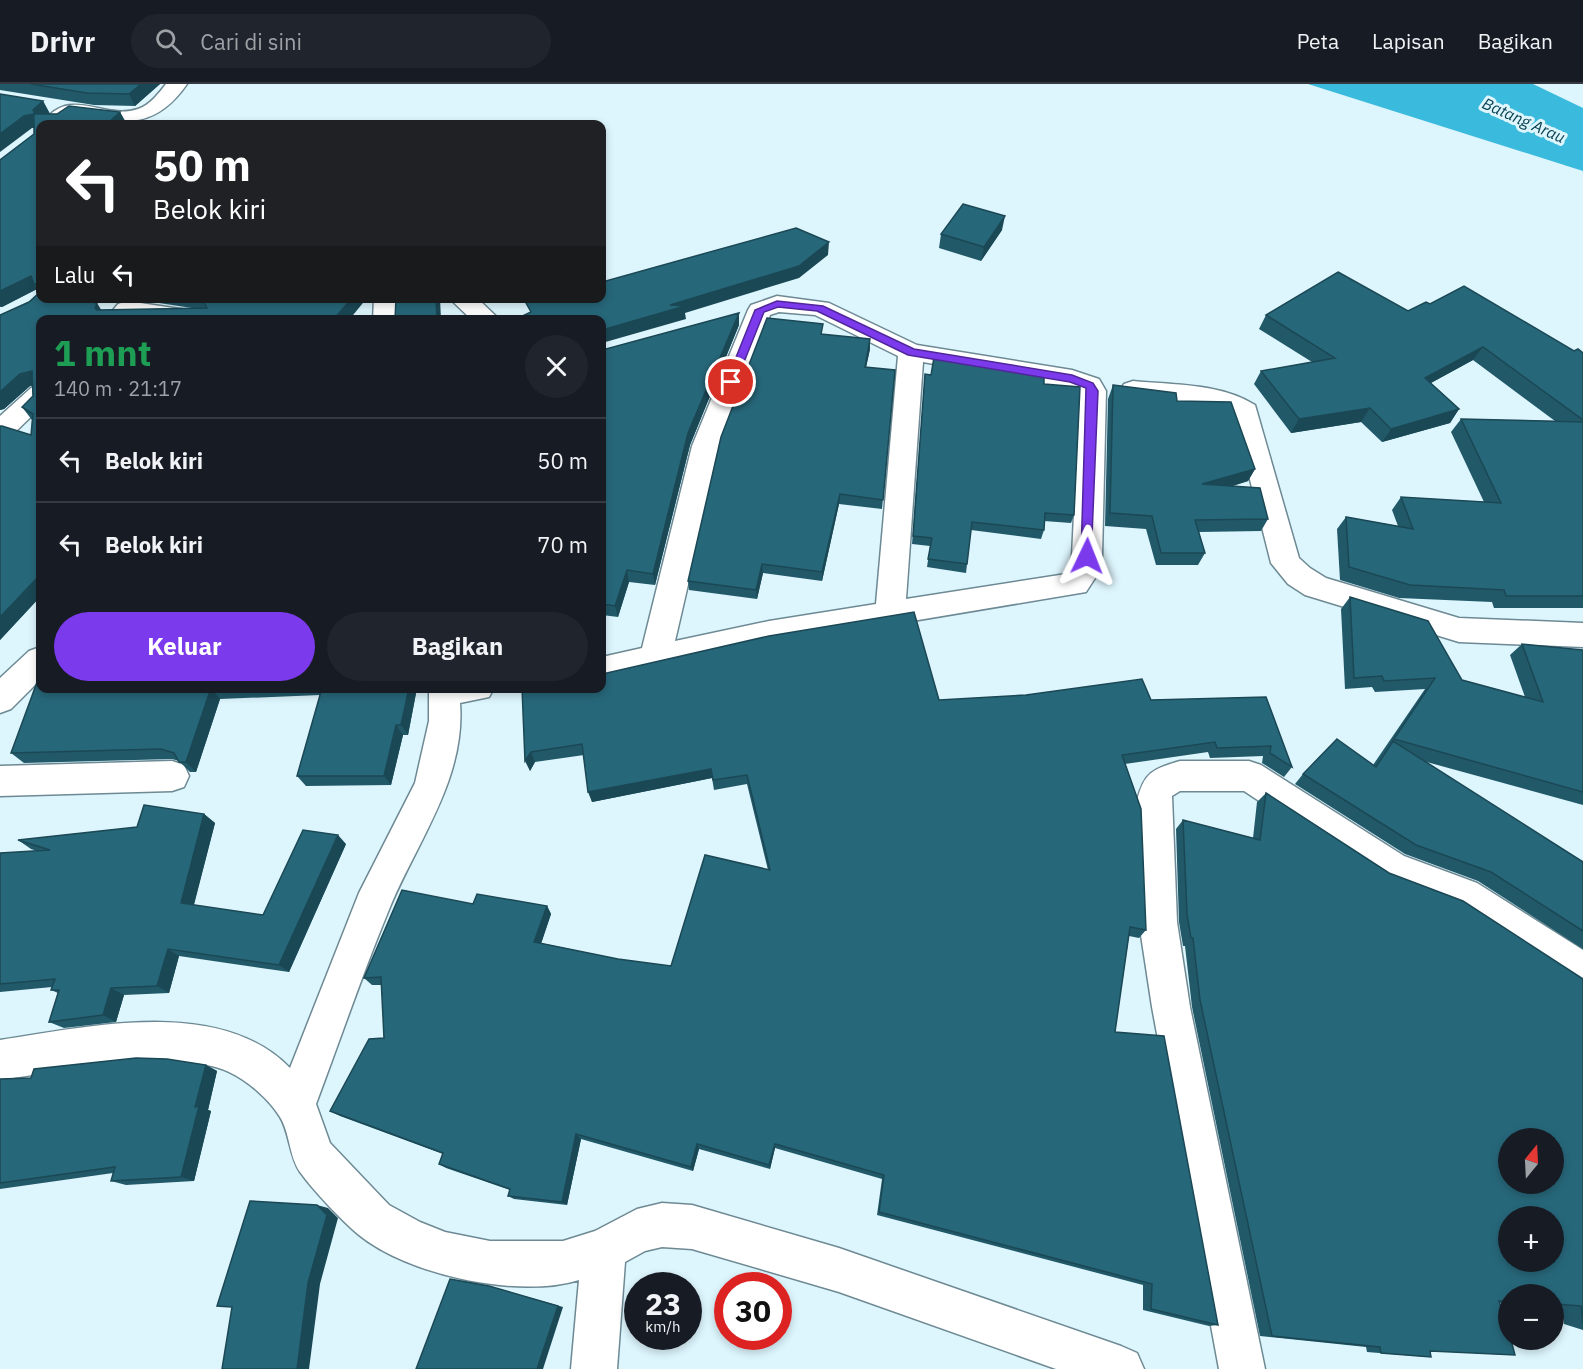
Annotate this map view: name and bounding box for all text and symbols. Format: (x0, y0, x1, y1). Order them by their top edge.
search box (131, 14, 551, 68)
text: Drivr (30, 23, 95, 60)
icon: search (152, 25, 185, 58)
text: Cari di sini (200, 27, 302, 56)
text: Peta (1297, 27, 1339, 55)
text: Lapisan (1372, 27, 1445, 55)
text: Bagikan (1478, 27, 1553, 55)
water label: Batang Arau (1479, 93, 1569, 147)
text: 50 m (153, 138, 251, 193)
icon: left (54, 144, 132, 222)
text: Belok kiri (153, 191, 266, 226)
icon: left (107, 258, 140, 291)
text: Lalu (54, 260, 95, 289)
text: 1 mnt (54, 329, 152, 376)
button: close (525, 335, 588, 398)
pin (705, 356, 756, 407)
icon: arrive (714, 365, 747, 398)
text: 140 m · 21:17 (54, 375, 182, 402)
icon: left (54, 444, 87, 477)
text: Belok kiri (105, 446, 203, 475)
text: 50 m (537, 446, 588, 475)
position arrow (1055, 524, 1119, 588)
icon: left (54, 528, 87, 561)
text: Belok kiri (105, 530, 203, 559)
text: 70 m (537, 530, 588, 559)
button: Keluar (54, 612, 315, 681)
button: Bagikan (327, 612, 588, 681)
north arrow (1498, 1128, 1564, 1194)
map controls (1498, 1128, 1564, 1350)
button: + (1498, 1206, 1564, 1272)
speed limit sign: 30 (714, 1272, 792, 1350)
text: 23 (645, 1284, 681, 1323)
button: − (1498, 1284, 1564, 1350)
text: km/h (645, 1317, 681, 1336)

